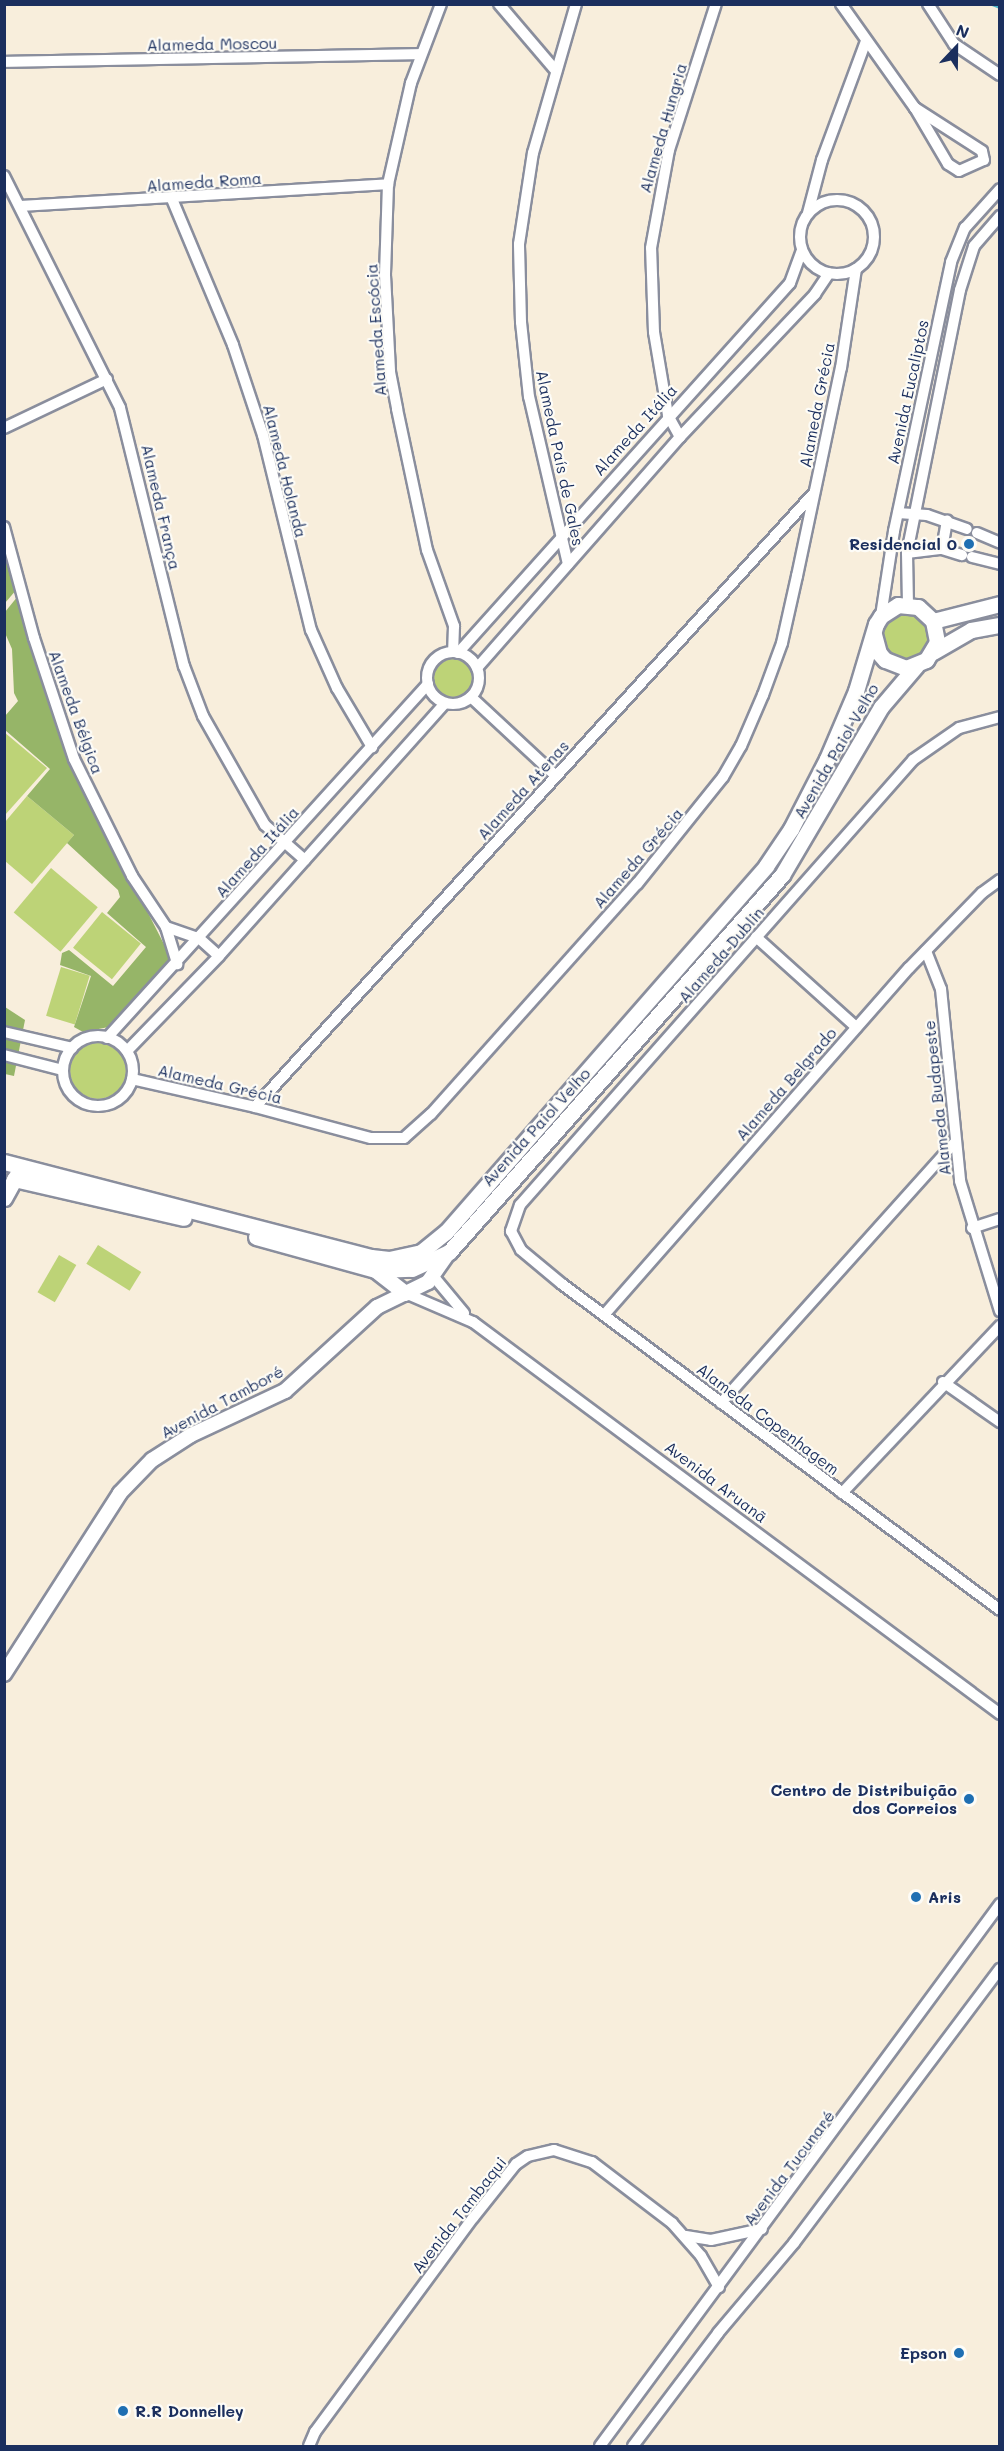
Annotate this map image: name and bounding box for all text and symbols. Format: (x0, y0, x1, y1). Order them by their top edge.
north arrow (926, 18, 986, 78)
text: N (953, 19, 972, 43)
street label: Alameda Moscou (147, 33, 277, 55)
street label: Alameda Hungria (635, 61, 691, 195)
street label: Alameda Roma (146, 168, 262, 196)
street label: Alameda Escócia (362, 263, 390, 397)
street label: Avenida Eucaliptos (883, 318, 933, 466)
street label: Alameda Grécia (795, 341, 839, 469)
street label: Alameda País de Gales (532, 368, 588, 548)
street label: Alameda Itália (589, 381, 681, 479)
street label: Alameda Holanda (259, 402, 311, 540)
street label: Alameda França (137, 442, 185, 572)
place label: Residencial 0 (849, 534, 957, 554)
marker: Residencial 0 (962, 537, 976, 551)
street label: Alameda Bélgica (45, 647, 107, 777)
street label: Avenida Paiol Velho (789, 680, 883, 822)
street label: Alameda Atenas (473, 736, 573, 844)
street label: Alameda Itália (211, 803, 303, 901)
street label: Alameda Grécia (589, 804, 687, 912)
street label: Alameda Dublin (674, 903, 768, 1007)
street label: Alameda Budapeste (919, 1019, 955, 1177)
street label: Alameda Belgrado (732, 1023, 840, 1145)
street label: Alameda Grécia (156, 1060, 284, 1108)
street label: Avenida Paiol Velho (478, 1064, 594, 1190)
street label: Alameda Copenhagem (693, 1359, 843, 1479)
street label: Avenida Tamboré (157, 1362, 287, 1442)
street label: Avenida Aruanã (661, 1437, 771, 1527)
place label: Centro de Distribuição dos Correios (770, 1780, 957, 1818)
marker: Centro de Distribuição dos Correios (962, 1792, 976, 1806)
place label: Aris (928, 1887, 961, 1907)
marker: Aris (909, 1890, 923, 1904)
street label: Avenida Tucunaré (739, 2107, 839, 2229)
street label: Avenida Tambaqui (408, 2153, 510, 2277)
place label: Epson (900, 2343, 947, 2363)
marker: Epson (952, 2346, 966, 2360)
place label: R.R Donnelley (135, 2401, 244, 2421)
marker: R.R Donnelley (116, 2404, 130, 2418)

